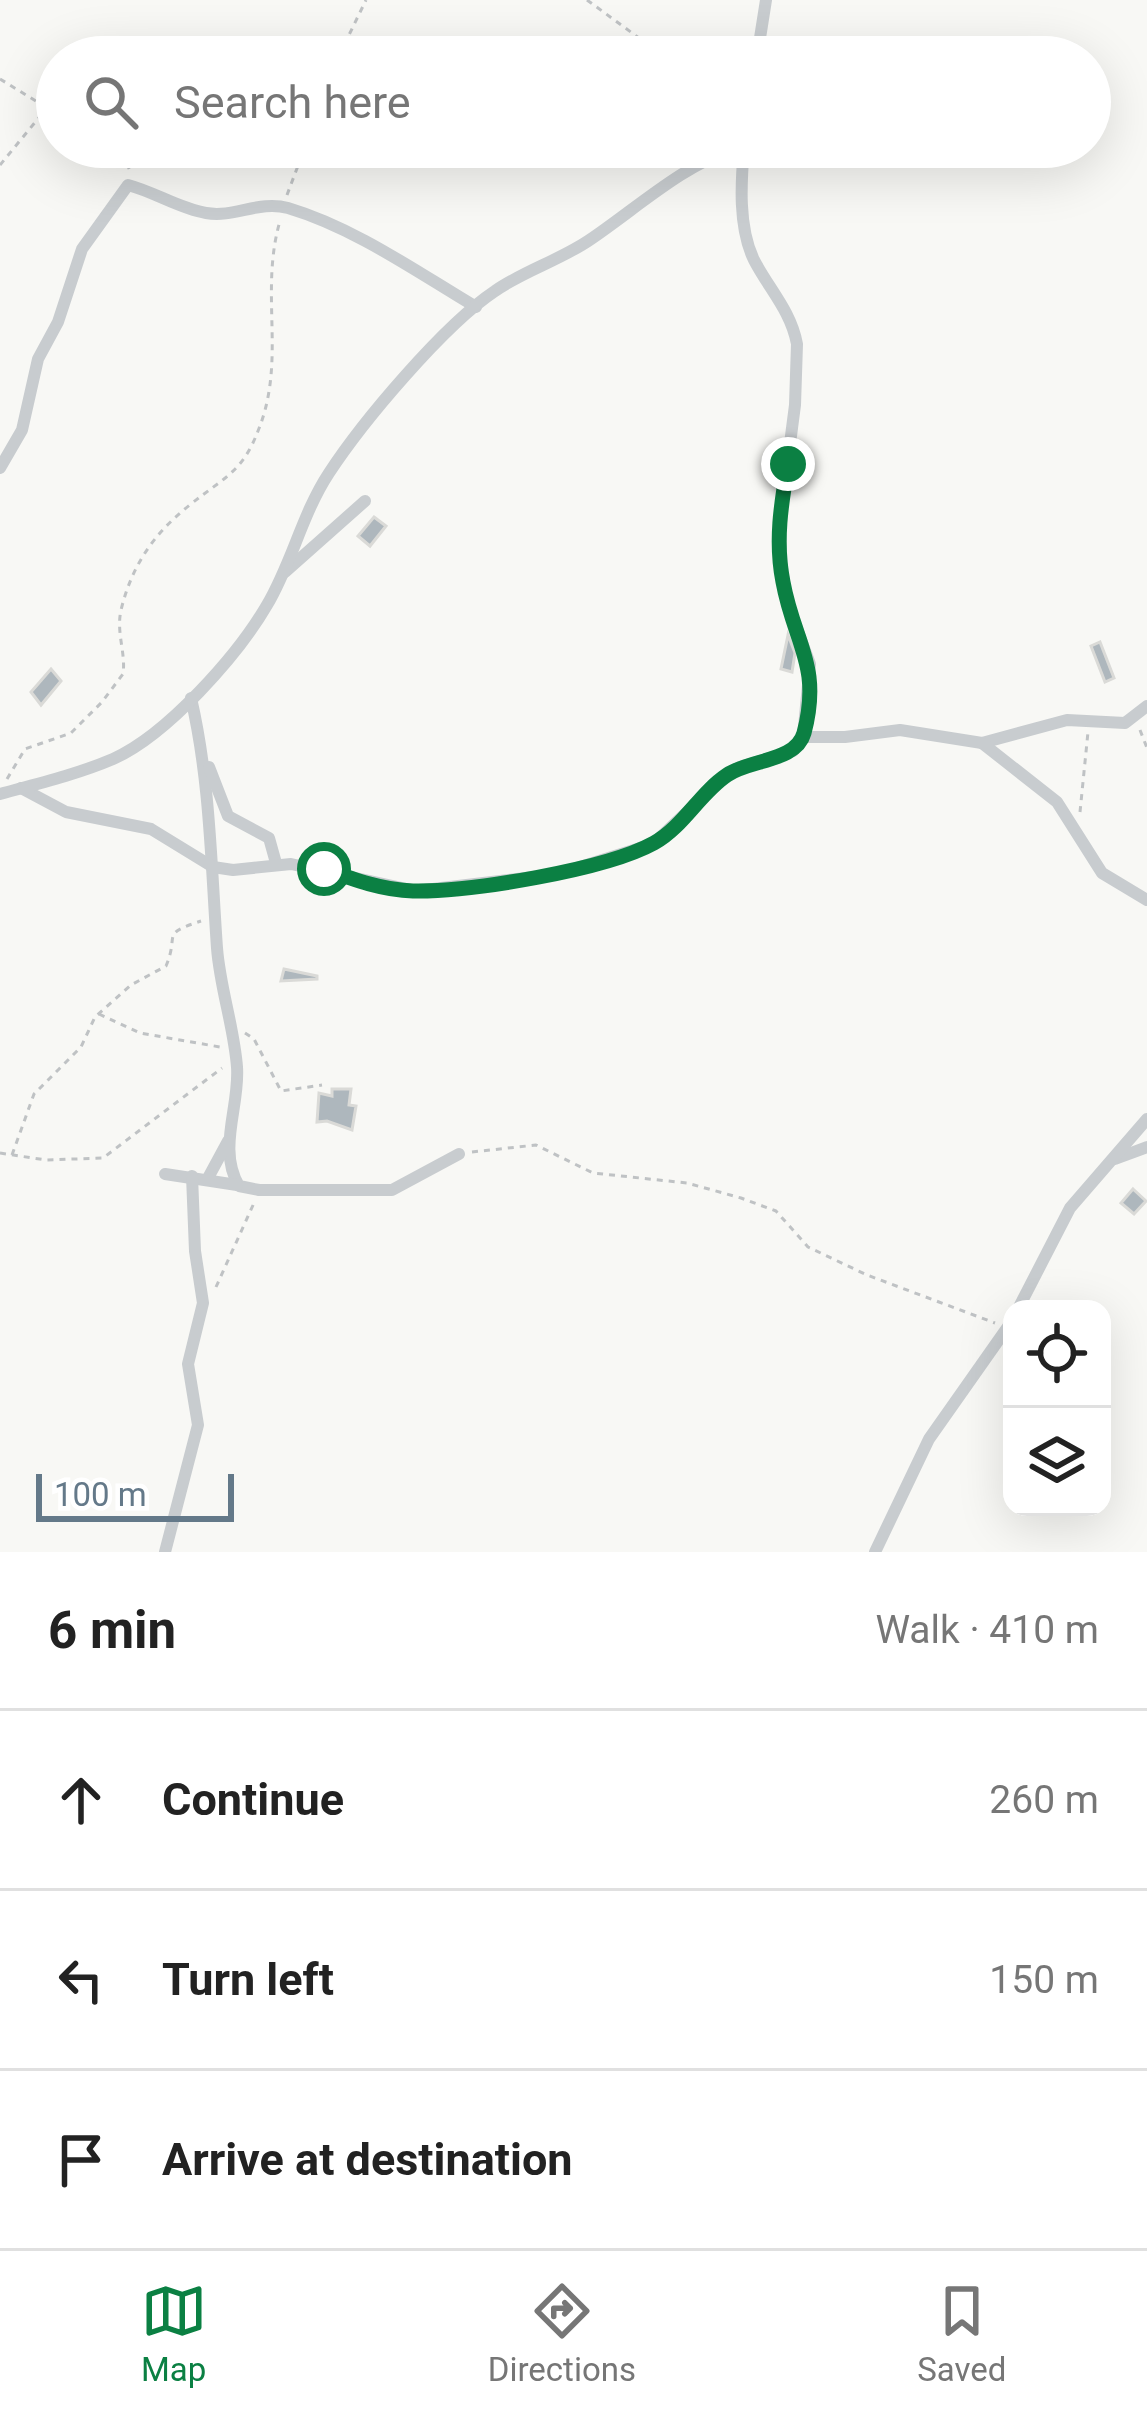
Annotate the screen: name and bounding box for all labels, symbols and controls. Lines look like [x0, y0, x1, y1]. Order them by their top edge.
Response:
search box [36, 36, 1111, 168]
icon: search [78, 69, 144, 135]
text: Search here [174, 76, 411, 129]
route end [761, 437, 815, 491]
route start [297, 842, 351, 896]
map controls [1003, 1300, 1111, 1516]
button: locate [1003, 1300, 1111, 1408]
button: layers [1003, 1408, 1111, 1516]
scale bar [36, 1468, 234, 1521]
text: 100 m [54, 1475, 147, 1514]
text: 6 min [48, 1601, 176, 1660]
text: Walk · 410 m [875, 1607, 1099, 1653]
icon: ahead [48, 1767, 114, 1833]
text: Continue [162, 1773, 344, 1826]
text: 260 m [989, 1777, 1099, 1823]
icon: left [48, 1947, 114, 2013]
text: Turn left [162, 1953, 334, 2006]
text: 150 m [989, 1957, 1099, 2003]
icon: arrive [48, 2127, 114, 2193]
text: Arrive at destination [162, 2133, 573, 2186]
tab: Map [141, 2278, 207, 2389]
tab: Directions [488, 2278, 636, 2389]
tab: Saved [917, 2278, 1006, 2389]

